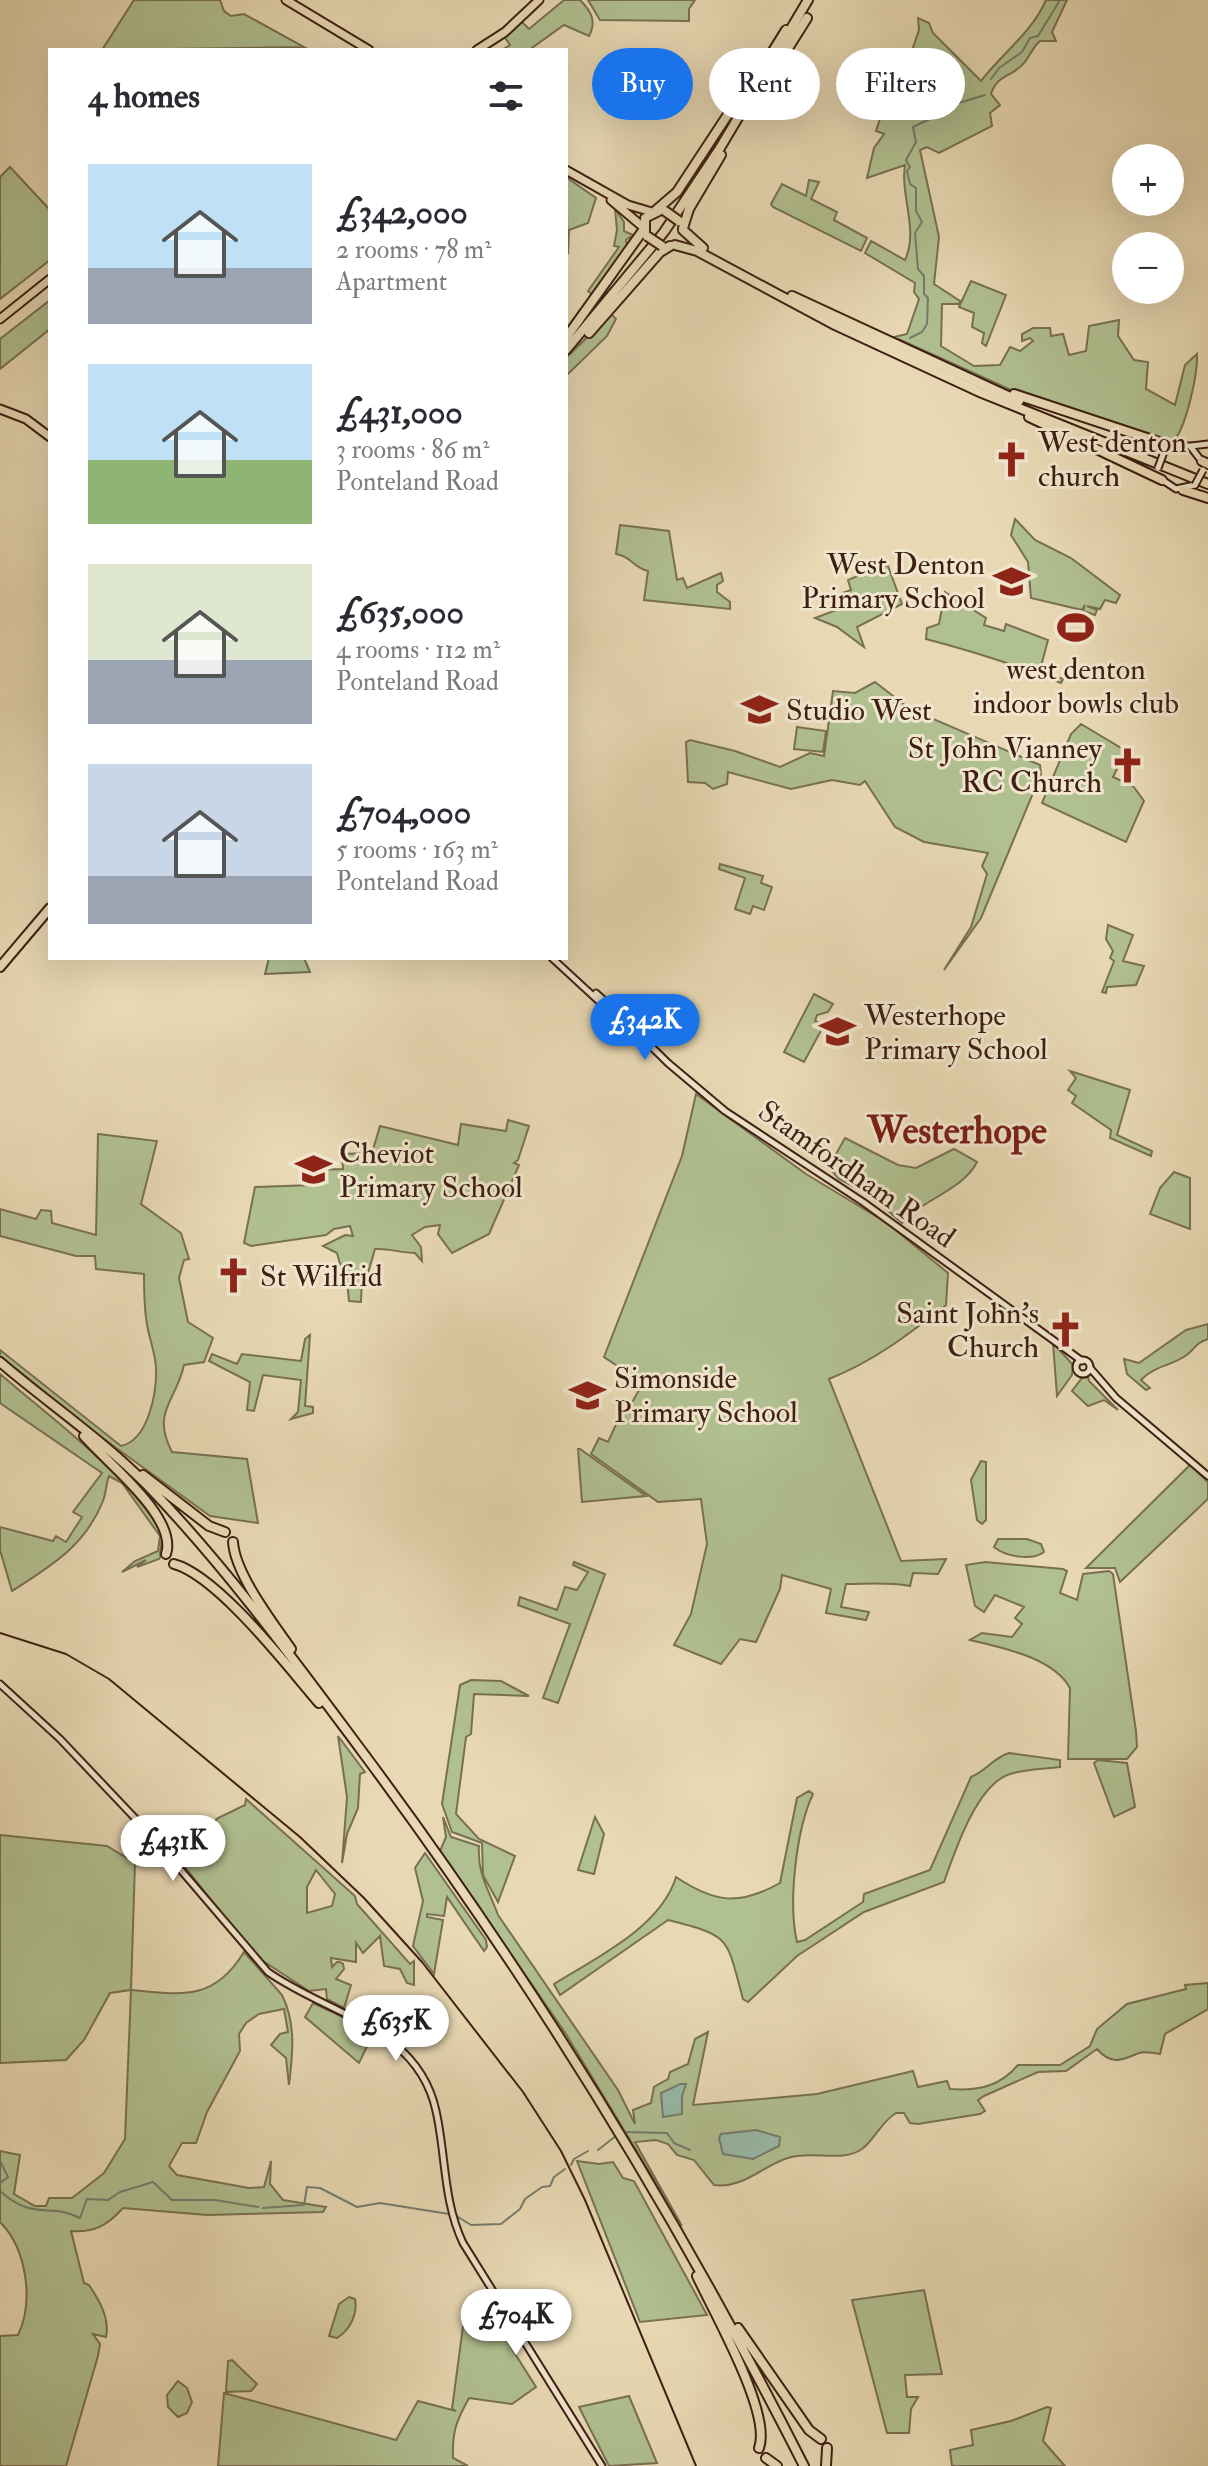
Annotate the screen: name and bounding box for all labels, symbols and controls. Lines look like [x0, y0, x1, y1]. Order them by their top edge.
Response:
chip: Buy [592, 48, 693, 120]
chip: Rent [709, 48, 820, 120]
chip: Filters [836, 48, 965, 120]
icon: filters [484, 74, 528, 118]
text: 4 homes [88, 75, 200, 118]
map controls [1112, 144, 1184, 304]
button: + [1112, 144, 1184, 216]
text: £342,000 [336, 191, 468, 234]
icon: home [152, 196, 248, 292]
button: − [1112, 232, 1184, 304]
text: 2 rooms · 78 m² [336, 234, 492, 266]
text: Apartment [336, 266, 447, 298]
text: £431,000 [336, 391, 463, 434]
icon: home [152, 396, 248, 492]
place label: West denton church [1037, 424, 1187, 495]
text: 3 rooms · 86 m² [336, 434, 490, 466]
church icon: West denton church [993, 440, 1031, 478]
text: Ponteland Road [336, 466, 499, 498]
place label: West Denton Primary School [801, 546, 985, 617]
school or university icon: West Denton Primary School [992, 562, 1030, 600]
text: £635,000 [336, 591, 464, 634]
icon: home [152, 596, 248, 692]
sports icon: west denton indoor bowls club [1057, 609, 1095, 647]
text: 4 rooms · 112 m² [336, 634, 500, 666]
place label: west denton indoor bowls club [973, 651, 1179, 722]
text: Ponteland Road [336, 666, 499, 698]
school or university icon: Studio West [741, 691, 779, 729]
place label: Studio West [786, 692, 932, 729]
place label: St John Vianney RC Church [908, 730, 1103, 801]
church icon: St John Vianney RC Church [1109, 746, 1147, 784]
text: £704,000 [336, 791, 471, 834]
icon: home [152, 796, 248, 892]
text: 5 rooms · 163 m² [336, 834, 498, 866]
text: Ponteland Road [336, 866, 499, 898]
pin: £342K [589, 994, 701, 1062]
place label: Westerhope Primary School [863, 997, 1048, 1068]
text: £342K [609, 1004, 681, 1036]
school or university icon: Westerhope Primary School [819, 1013, 857, 1051]
street label: Stamfordham Road [751, 1093, 963, 1256]
district label: Westerhope [866, 1107, 1047, 1155]
place label: Cheviot Primary School [339, 1135, 523, 1206]
school or university icon: Cheviot Primary School [294, 1151, 332, 1189]
church icon: St Wilfrid [215, 1257, 253, 1295]
place label: St Wilfrid [260, 1258, 383, 1295]
place label: Saint John's Church [896, 1295, 1039, 1366]
church icon: Saint John's Church [1046, 1311, 1084, 1349]
place label: Simonside Primary School [614, 1360, 798, 1431]
school or university icon: Simonside Primary School [569, 1376, 607, 1414]
pin: £431K [117, 1815, 229, 1883]
text: £431K [139, 1825, 207, 1857]
pin: £635K [340, 1995, 452, 2063]
text: £635K [361, 2005, 431, 2037]
pin: £704K [460, 2289, 572, 2357]
text: £704K [479, 2299, 553, 2331]

